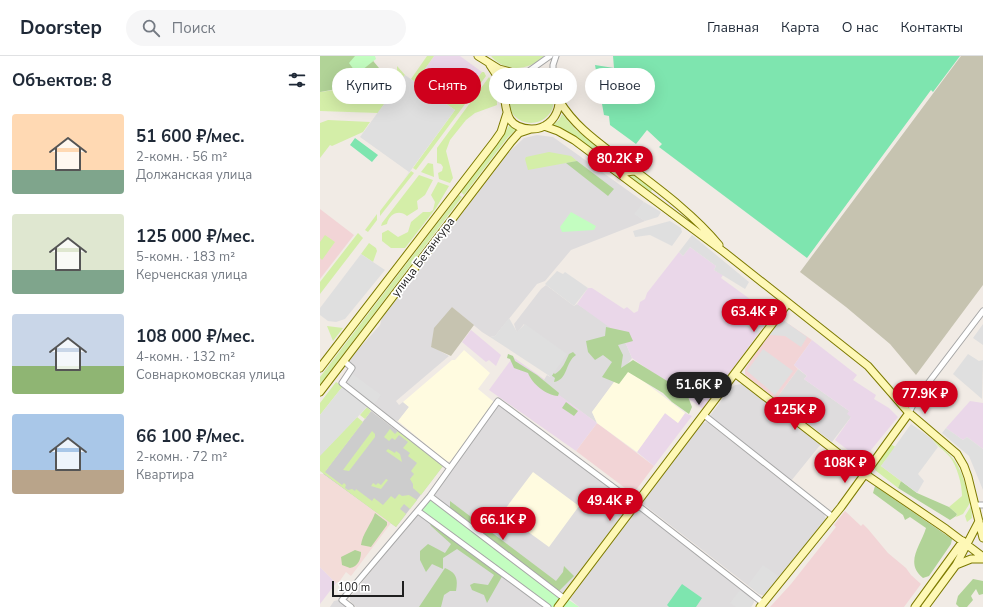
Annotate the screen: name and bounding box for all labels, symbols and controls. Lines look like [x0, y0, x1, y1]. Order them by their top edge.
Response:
search box [126, 10, 406, 46]
text: Doorstep [20, 15, 102, 41]
icon: search [140, 17, 162, 39]
text: Поиск [172, 18, 215, 38]
text: Главная [707, 18, 759, 37]
text: Карта [781, 18, 820, 37]
text: О нас [842, 18, 878, 37]
text: Контакты [900, 18, 963, 37]
chip: Купить [332, 68, 406, 104]
chip: Снять [414, 68, 481, 104]
chip: Фильтры [489, 68, 577, 104]
chip: Новое [585, 68, 655, 104]
text: Объектов: 8 [12, 69, 112, 92]
icon: filters [286, 69, 308, 91]
text: 51 600 ₽/мес. [136, 125, 244, 148]
icon: home [44, 130, 92, 178]
pin: 80.2K ₽ [583, 146, 657, 180]
text: 2-комн. · 56 m² [136, 148, 227, 166]
text: 80.2K ₽ [597, 150, 643, 168]
text: Должанская улица [136, 166, 252, 184]
street label: улица Бетанкура [388, 214, 458, 300]
text: 125 000 ₽/мес. [136, 225, 255, 248]
icon: home [44, 230, 92, 278]
text: 5-комн. · 183 m² [136, 248, 235, 266]
text: Керченская улица [136, 266, 247, 284]
pin: 63.4K ₽ [717, 299, 791, 333]
text: 63.4K ₽ [731, 303, 777, 321]
text: 108 000 ₽/мес. [136, 325, 255, 348]
icon: home [44, 330, 92, 378]
text: 4-комн. · 132 m² [136, 348, 235, 366]
text: Совнаркомовская улица [136, 366, 285, 384]
pin: 51.6K ₽ [662, 372, 736, 406]
text: 51.6K ₽ [676, 376, 722, 394]
pin: 77.9K ₽ [888, 381, 962, 415]
text: 77.9K ₽ [902, 385, 948, 403]
pin: 125K ₽ [762, 397, 828, 431]
text: 125K ₽ [773, 401, 817, 419]
text: 66 100 ₽/мес. [136, 425, 244, 448]
icon: home [44, 430, 92, 478]
text: 2-комн. · 72 m² [136, 448, 227, 466]
pin: 108K ₽ [812, 450, 878, 484]
text: 108K ₽ [823, 454, 867, 472]
text: Квартира [136, 466, 194, 484]
pin: 49.4K ₽ [573, 488, 647, 522]
text: 49.4K ₽ [587, 492, 633, 510]
pin: 66.1K ₽ [466, 507, 540, 541]
text: 66.1K ₽ [480, 511, 526, 529]
scale bar [332, 579, 404, 598]
text: 100 m [338, 580, 370, 595]

